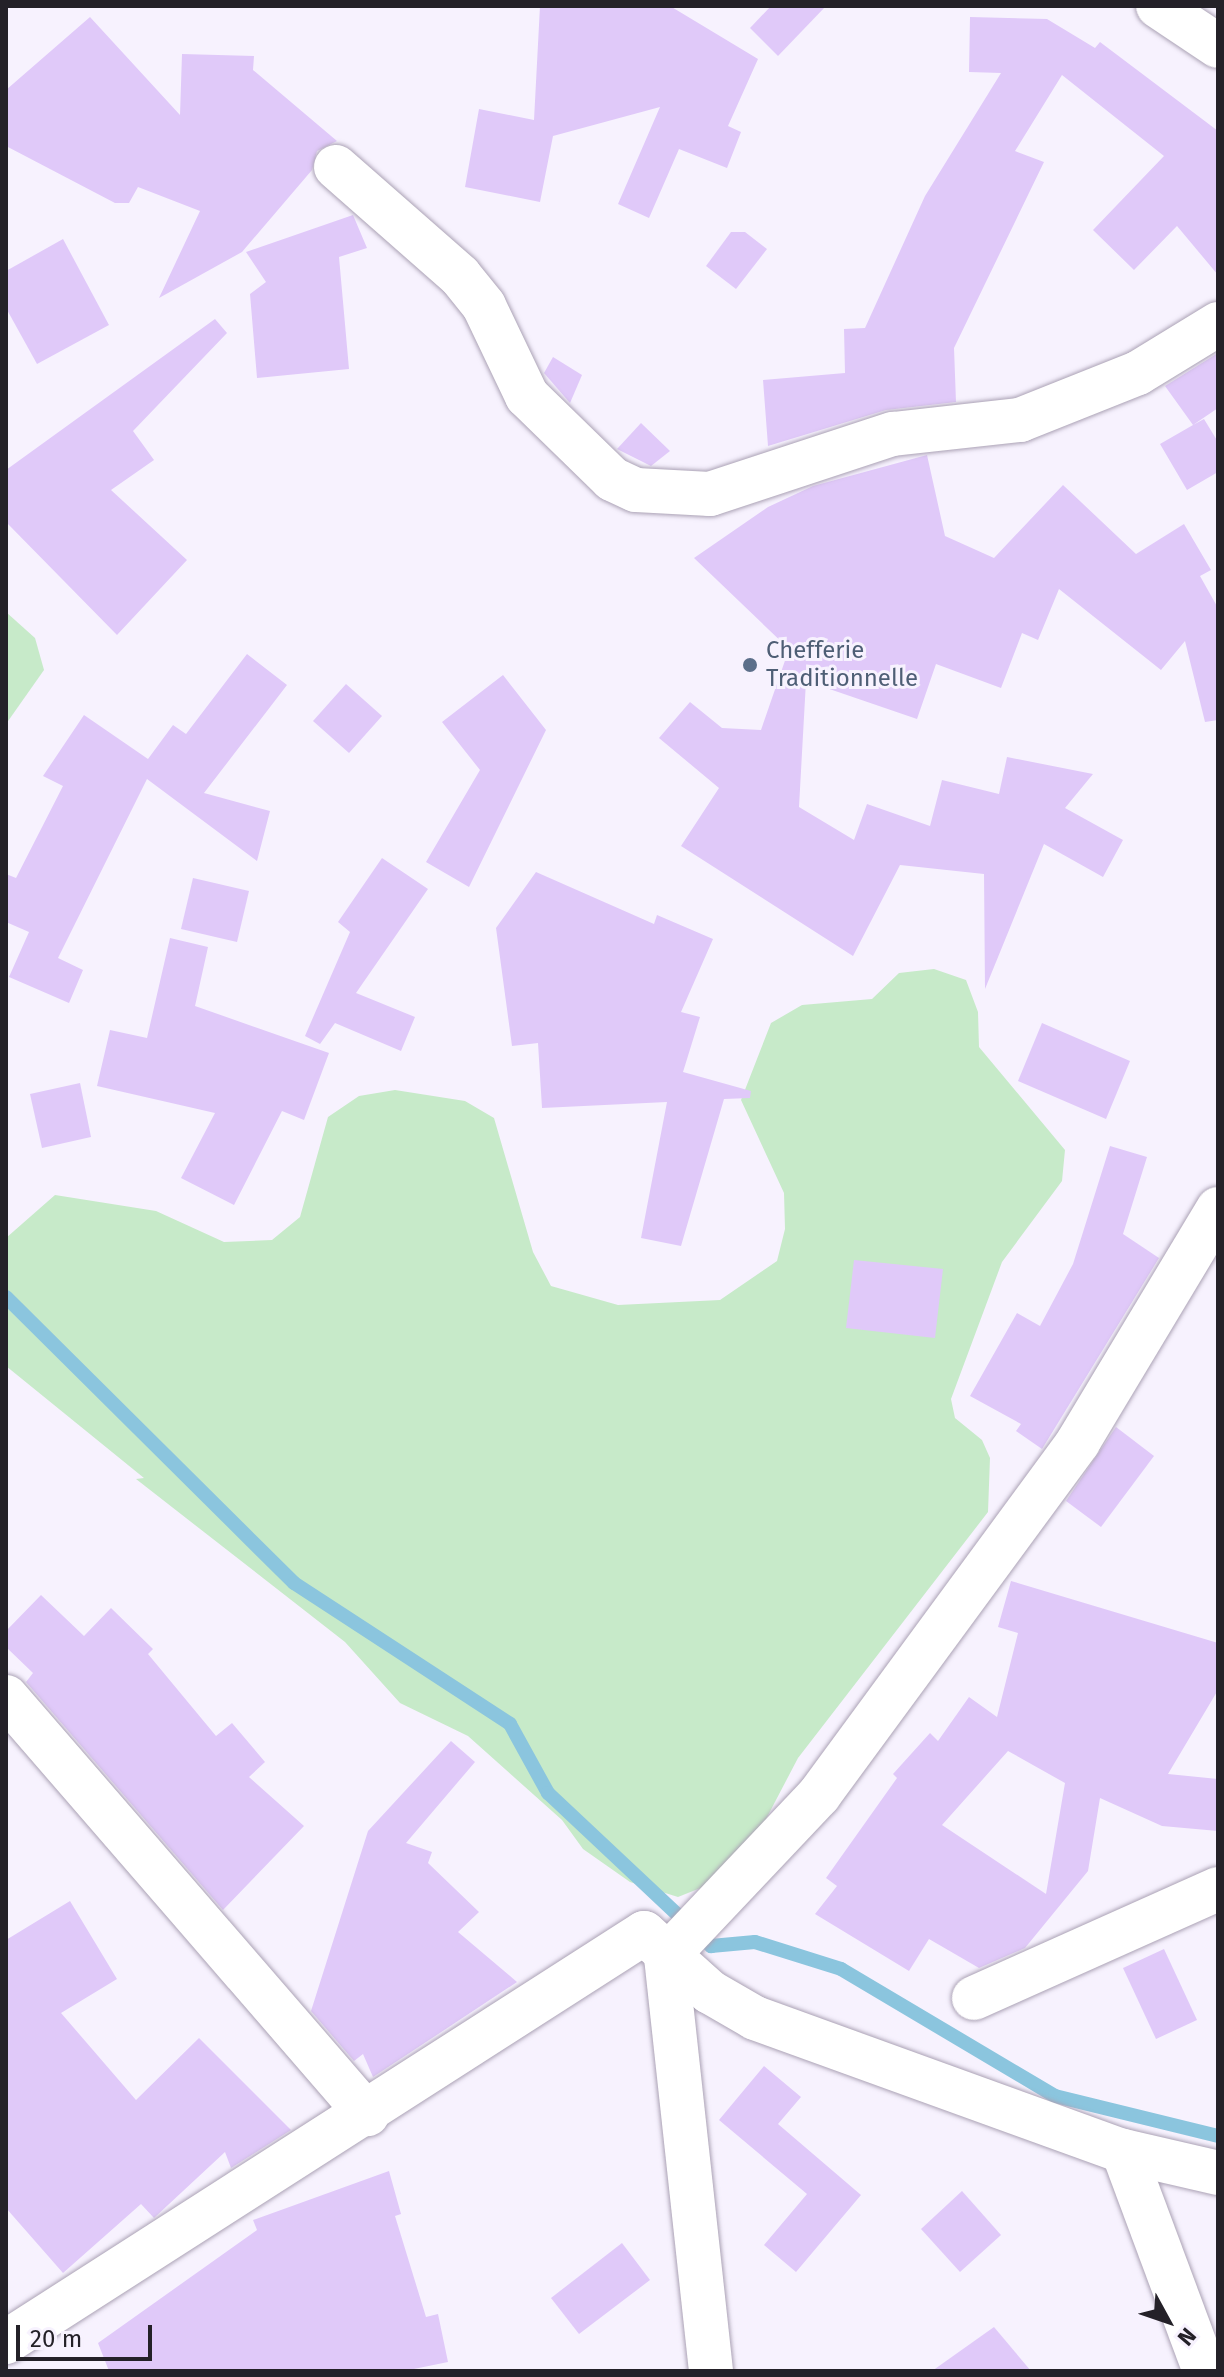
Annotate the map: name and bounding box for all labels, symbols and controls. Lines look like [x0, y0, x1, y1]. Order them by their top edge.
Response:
place label: Chefferie Traditionnelle [766, 637, 918, 693]
marker: Chefferie Traditionnelle [741, 656, 759, 674]
north arrow [1128, 2281, 1208, 2361]
scale bar [20, 2309, 156, 2359]
text: N [1172, 2322, 1202, 2351]
text: 20 m [30, 2325, 82, 2353]

